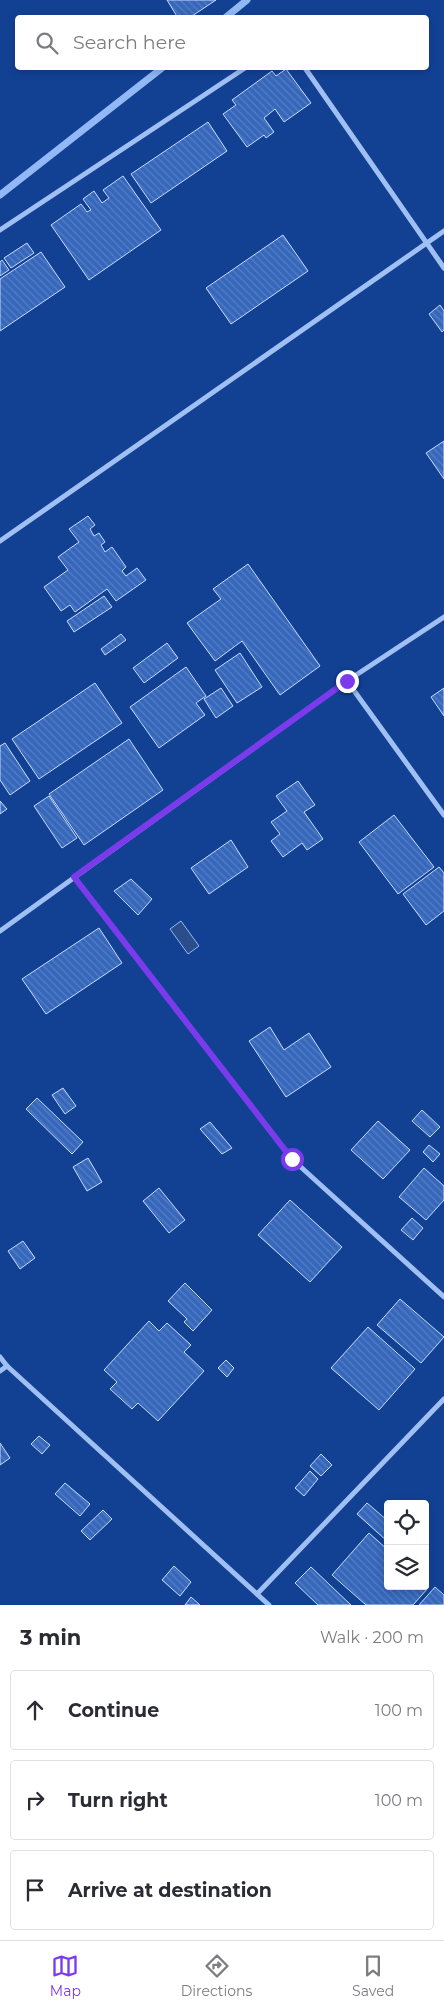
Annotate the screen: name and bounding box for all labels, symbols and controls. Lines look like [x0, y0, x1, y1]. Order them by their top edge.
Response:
search box [15, 15, 429, 70]
icon: search [33, 29, 61, 57]
text: Search here [73, 31, 186, 54]
route end [336, 670, 359, 693]
route start [281, 1148, 304, 1171]
map controls [384, 1500, 429, 1590]
button: locate [384, 1500, 429, 1545]
button: layers [384, 1545, 429, 1590]
text: 3 min [20, 1625, 81, 1650]
text: Walk · 200 m [320, 1628, 424, 1647]
icon: ahead [21, 1696, 49, 1724]
text: Continue [68, 1699, 159, 1722]
text: 100 m [375, 1701, 423, 1720]
icon: right [21, 1786, 49, 1814]
text: Turn right [68, 1789, 168, 1812]
text: 100 m [375, 1791, 423, 1810]
icon: arrive [21, 1876, 49, 1904]
text: Arrive at destination [68, 1879, 272, 1902]
tab: Map [50, 1952, 81, 2000]
tab: Directions [181, 1952, 252, 2000]
tab: Saved [352, 1952, 394, 2000]

